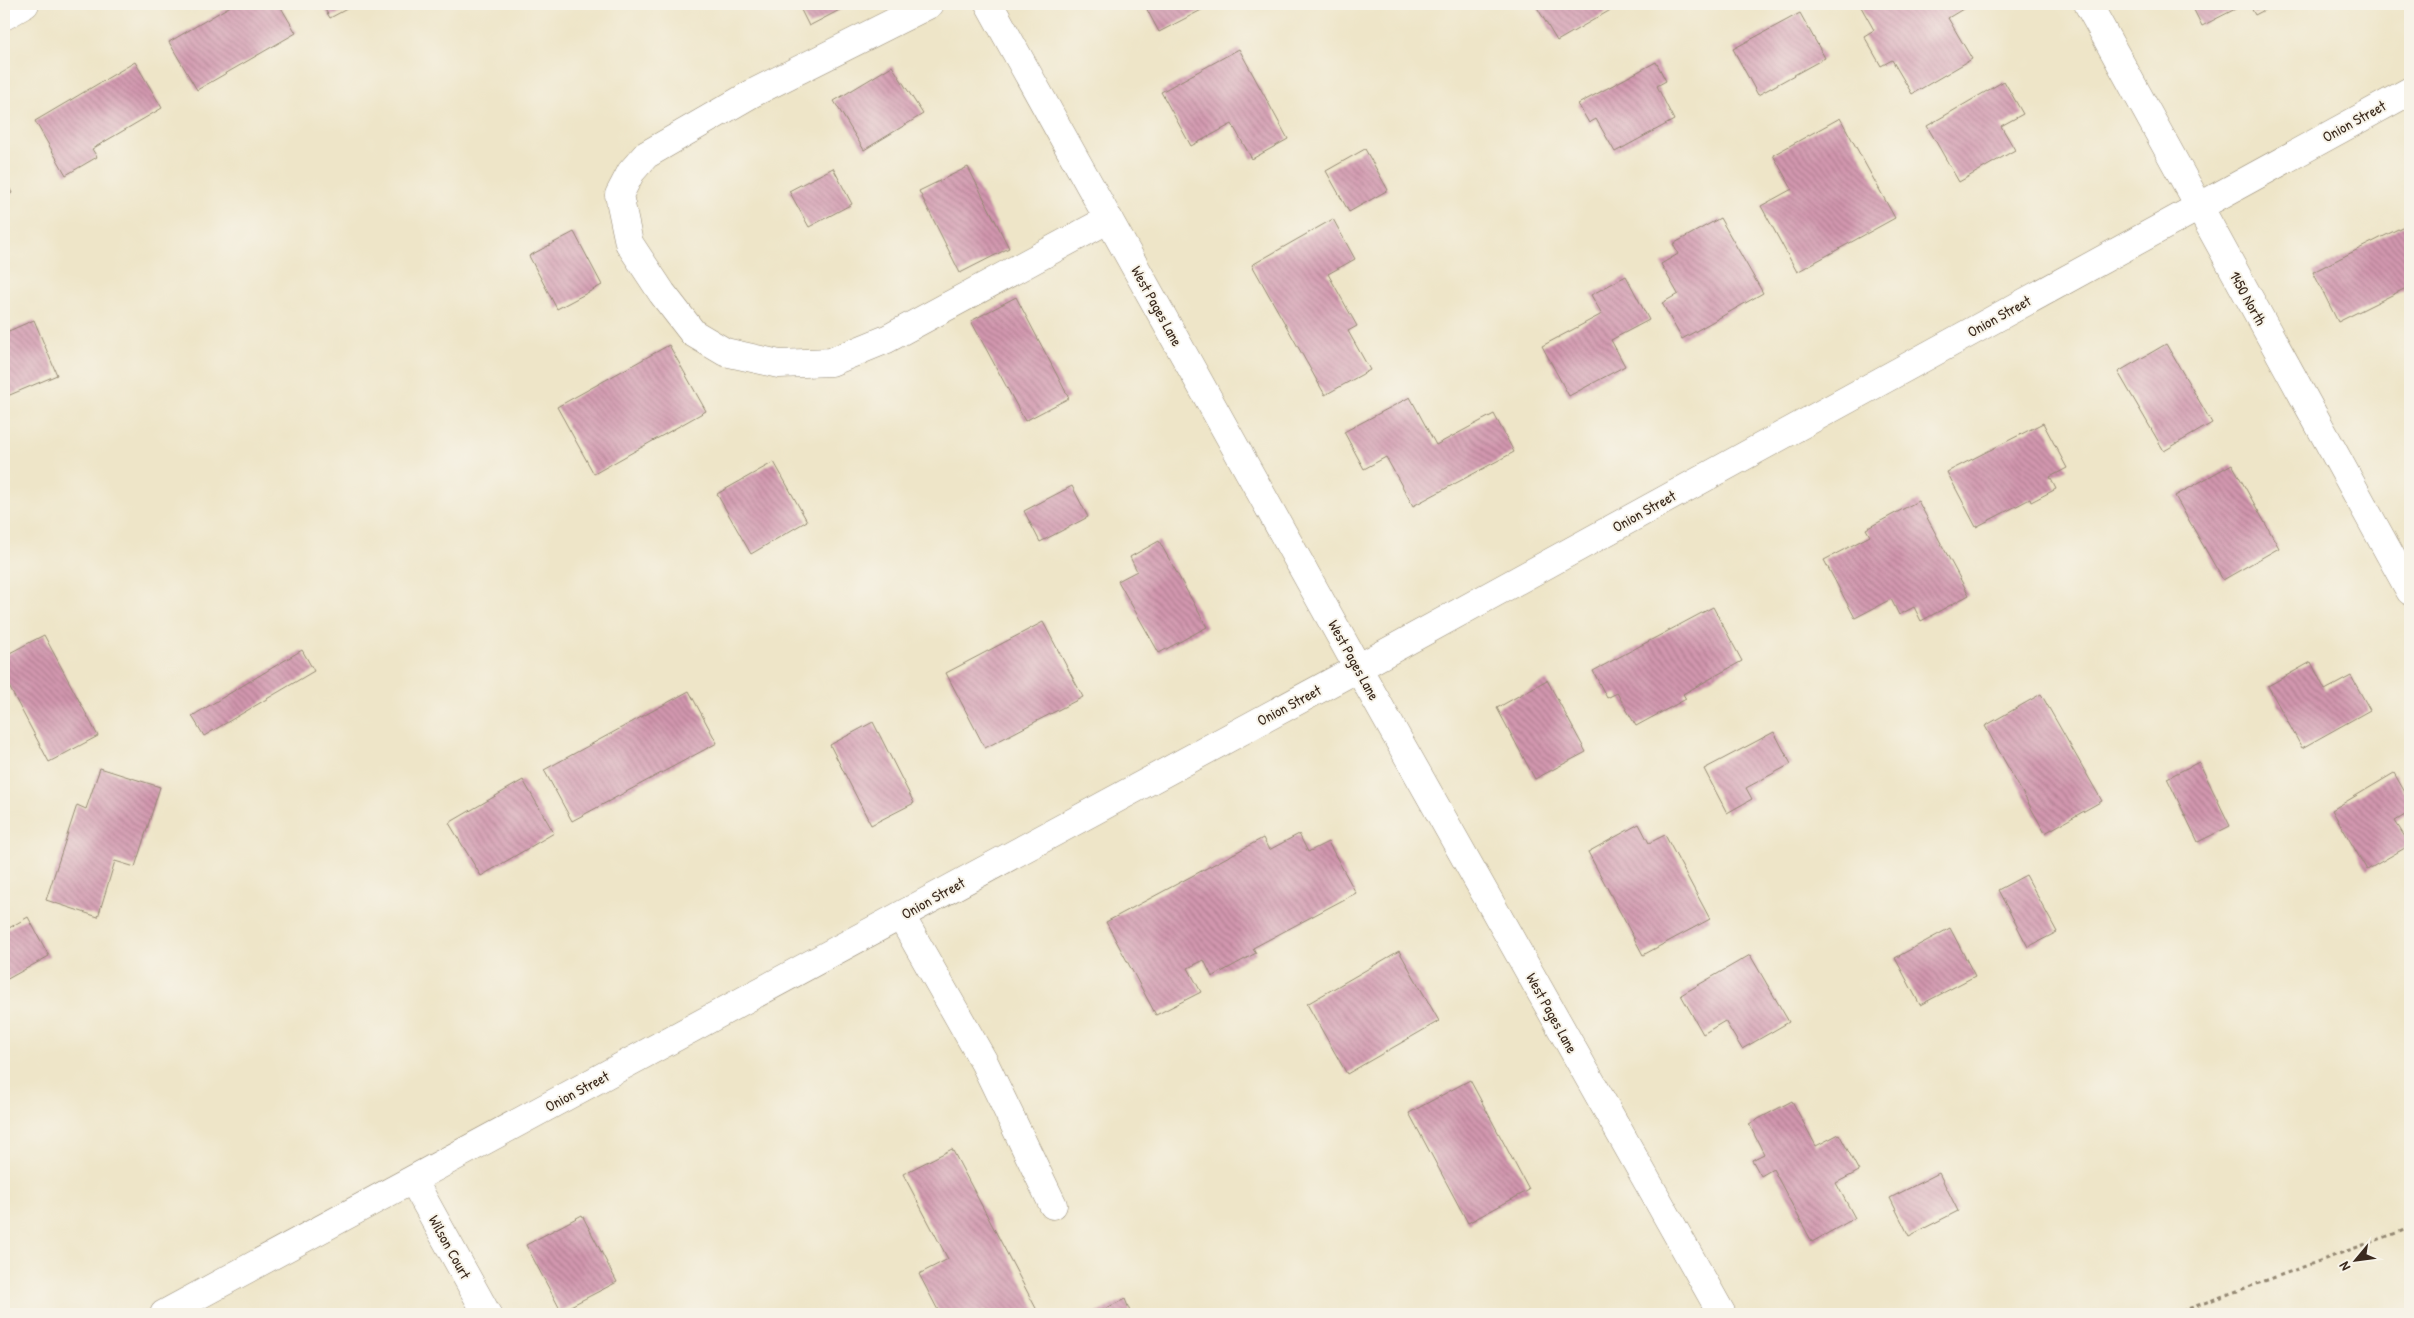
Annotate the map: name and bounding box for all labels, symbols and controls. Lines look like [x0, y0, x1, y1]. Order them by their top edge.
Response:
street label: Onion Street [2318, 95, 2390, 147]
street label: West Pages Lane [1126, 262, 1188, 350]
street label: 1450 North [2225, 267, 2271, 329]
street label: Onion Street [1963, 290, 2035, 342]
street label: Onion Street [1608, 485, 1680, 537]
street label: West Pages Lane [1323, 616, 1385, 704]
street label: Onion Street [1253, 679, 1325, 731]
street label: Onion Street [897, 872, 969, 924]
street label: West Pages Lane [1521, 969, 1583, 1057]
street label: Onion Street [541, 1065, 613, 1117]
street label: Wilson Court [424, 1211, 477, 1283]
north arrow [2332, 1236, 2382, 1286]
text: N [2334, 1258, 2354, 1274]

